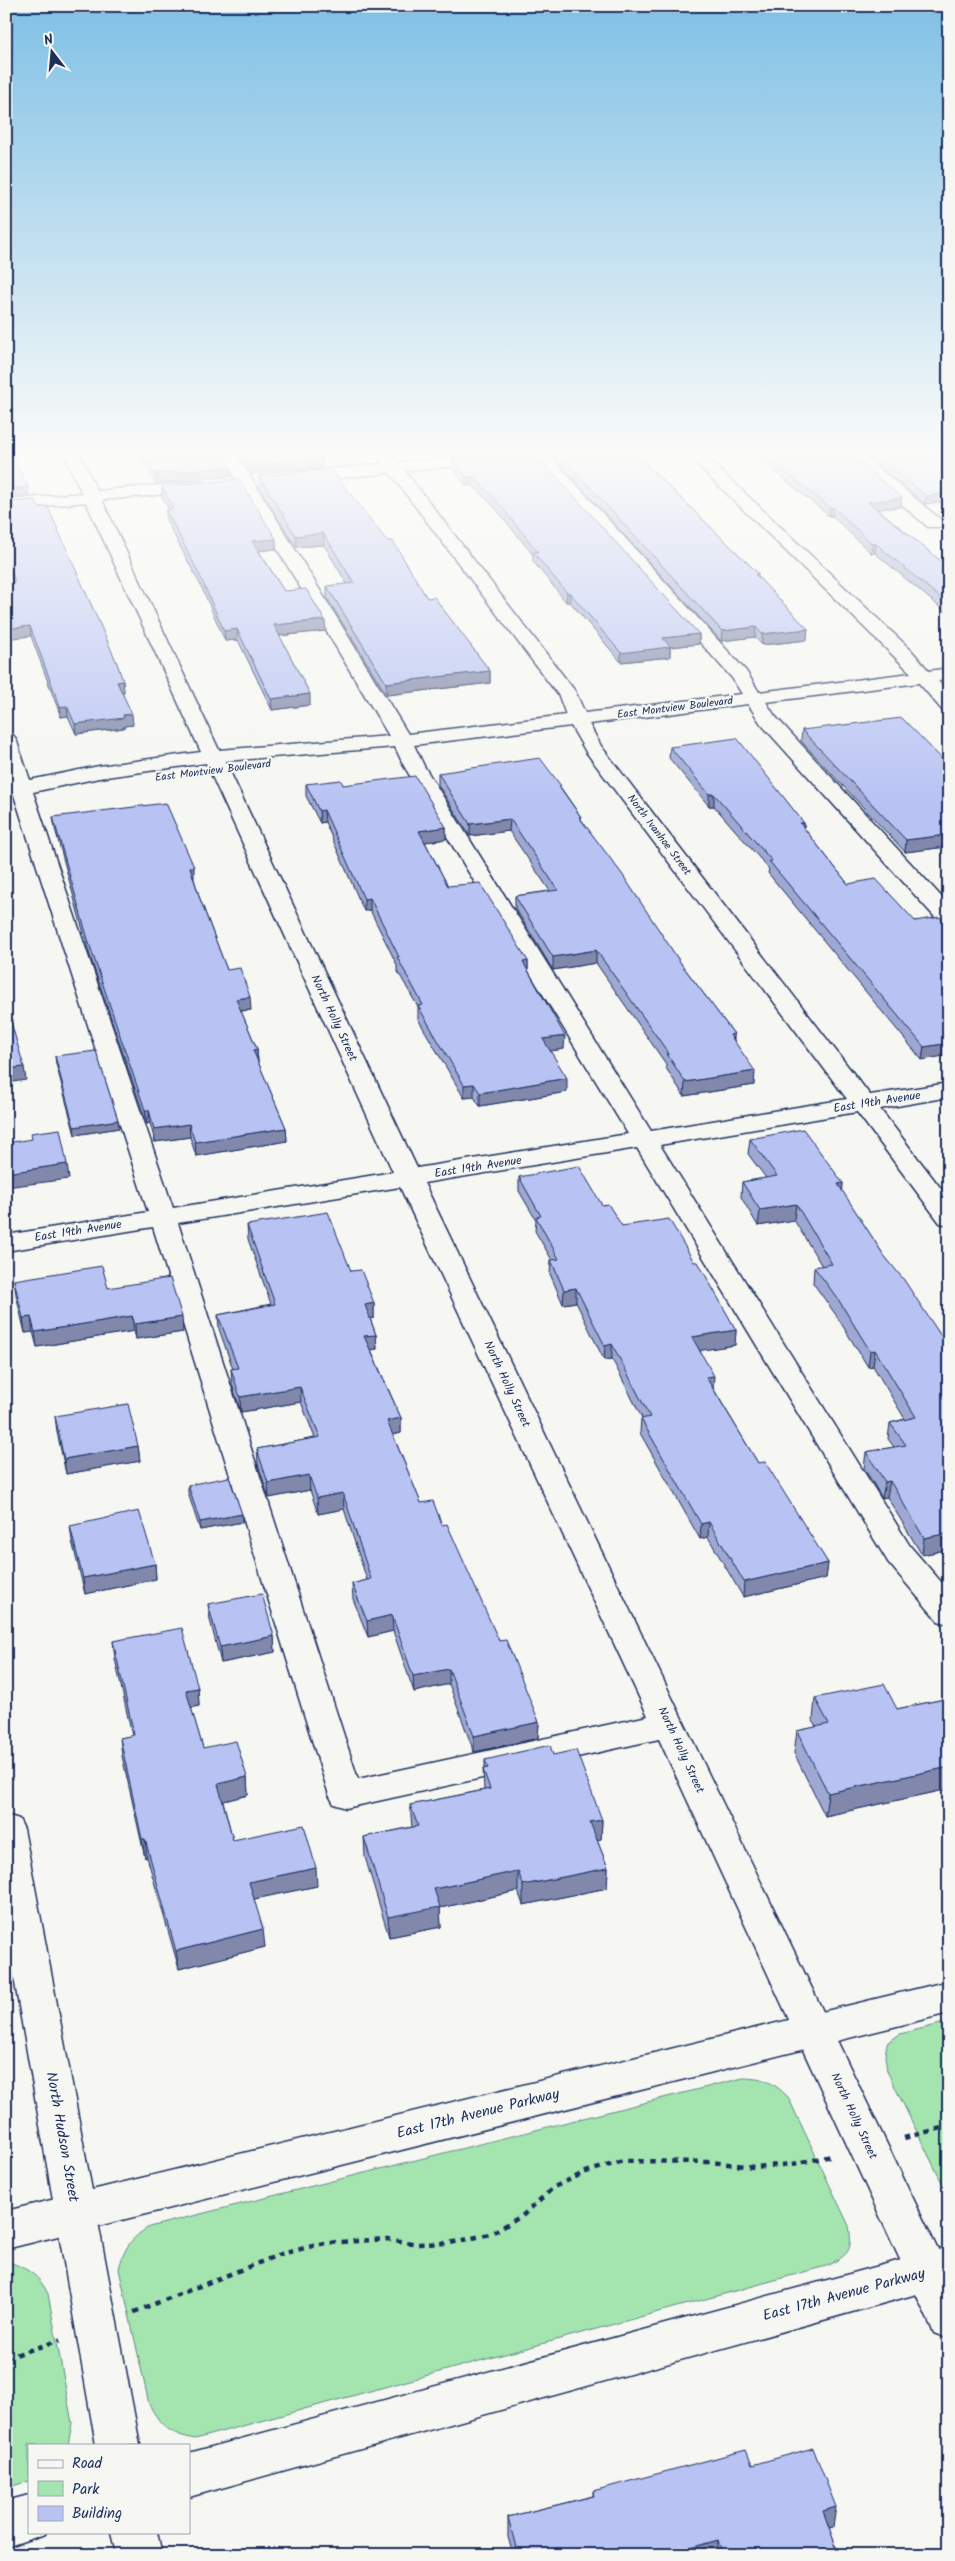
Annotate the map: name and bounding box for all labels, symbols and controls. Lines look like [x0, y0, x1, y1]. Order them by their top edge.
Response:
north arrow [28, 28, 78, 78]
text: N [41, 29, 56, 52]
street label: East Montview Boulevard [616, 692, 734, 724]
street label: East Montview Boulevard [154, 755, 272, 787]
street label: North Ivanhoe Street [622, 791, 696, 880]
street label: North Holly Street [306, 972, 363, 1065]
street label: East 19th Avenue [832, 1086, 923, 1118]
street label: East 19th Avenue [433, 1151, 524, 1183]
street label: East 19th Avenue [33, 1215, 124, 1247]
street label: North Holly Street [479, 1338, 536, 1431]
street label: North Holly Street [653, 1704, 710, 1797]
street label: North Hudson Street [39, 2070, 85, 2204]
street label: North Holly Street [826, 2070, 883, 2163]
street label: East 17th Avenue Parkway [394, 2082, 563, 2146]
street label: East 17th Avenue Parkway [760, 2262, 929, 2328]
legend [28, 2444, 190, 2534]
text: Road [72, 2452, 103, 2476]
text: Park [72, 2478, 100, 2502]
text: Building [72, 2502, 122, 2526]

